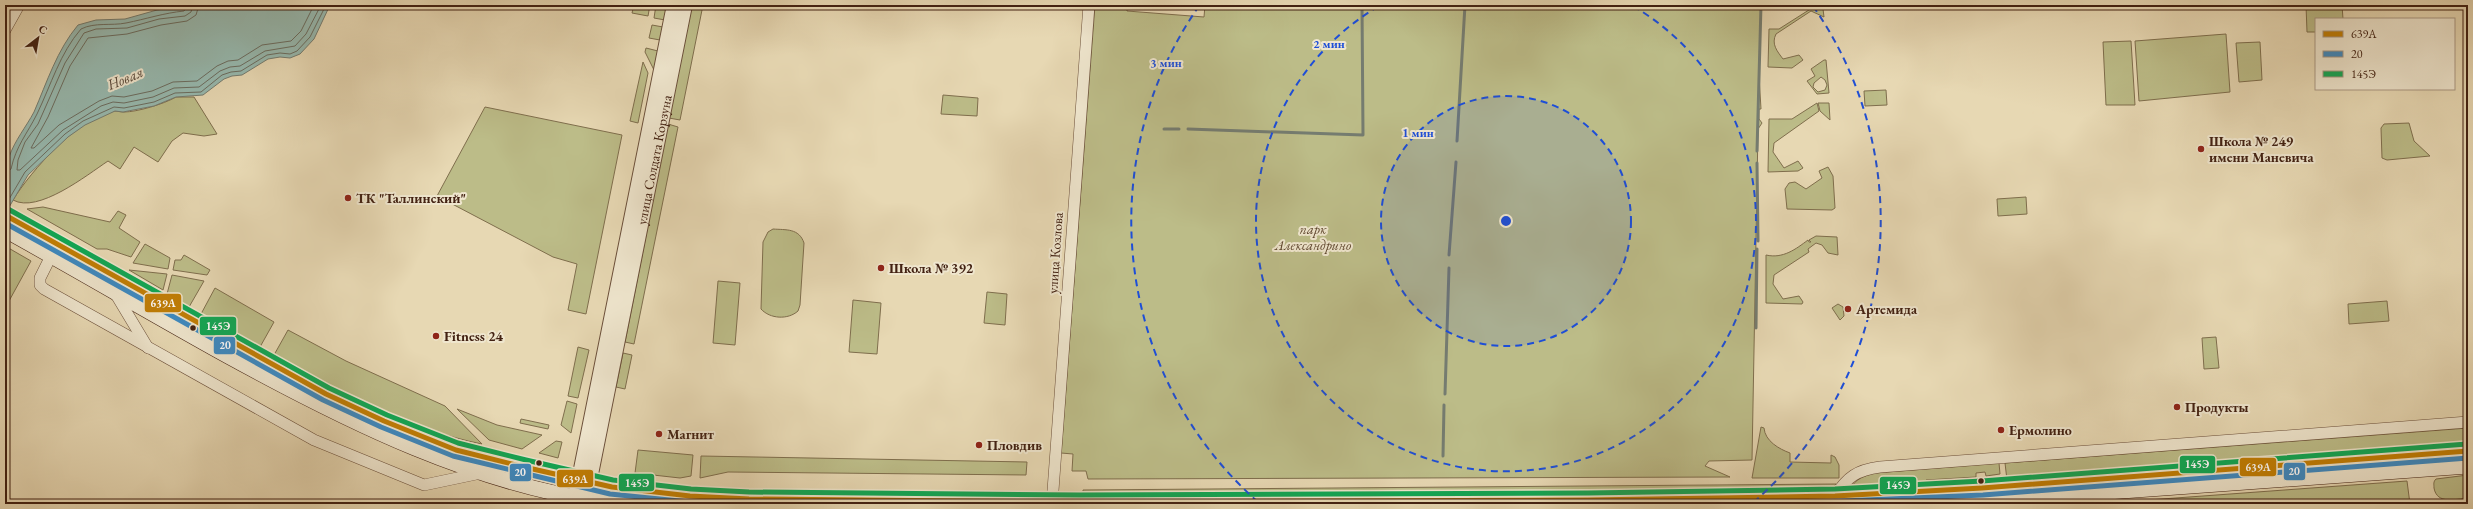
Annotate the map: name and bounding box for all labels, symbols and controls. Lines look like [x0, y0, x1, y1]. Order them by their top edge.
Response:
north arrow [18, 18, 58, 58]
legend [2315, 18, 2455, 90]
text: С [36, 21, 50, 38]
text: 639А [2351, 26, 2377, 42]
text: 2 мин [1313, 36, 1345, 52]
text: 20 [2351, 46, 2363, 62]
text: 3 мин [1150, 55, 1182, 71]
water label: Новая [103, 62, 146, 94]
text: 145Э [2351, 66, 2376, 82]
street label: улица Солдата Корзуна [632, 93, 676, 226]
text: 1 мин [1402, 125, 1434, 141]
place label: Школа № 249 имени Маневича [2209, 132, 2314, 166]
marker: Школа № 249 имени Маневича [2196, 144, 2206, 154]
place label: ТК "Таллинский" [356, 189, 466, 207]
marker: ТК "Таллинский" [343, 193, 353, 203]
street label: улица Козлова [1043, 211, 1067, 294]
centre of rings [1499, 214, 1513, 228]
park label: парк Александрино [1274, 220, 1352, 254]
place label: Школа № 392 [889, 259, 974, 277]
marker: Школа № 392 [876, 263, 886, 273]
line badge: 639А [144, 293, 182, 313]
text: 639А [150, 296, 176, 310]
place label: Артемида [1855, 300, 1918, 318]
marker: Артемида [1843, 304, 1853, 314]
line badge: 145Э [199, 316, 237, 336]
text: 145Э [206, 319, 230, 333]
unlabelled marker [188, 323, 198, 333]
place label: Fitness 24 [444, 327, 504, 345]
marker: Fitness 24 [431, 331, 441, 341]
line badge: 20 [213, 336, 236, 355]
text: 20 [219, 338, 231, 352]
place label: Продукты [2185, 398, 2249, 416]
marker: Продукты [2172, 402, 2182, 412]
place label: Ермолино [2009, 421, 2072, 439]
place label: Магнит [667, 425, 715, 443]
marker: Ермолино [1996, 425, 2006, 435]
marker: Магнит [654, 429, 664, 439]
place label: Пловдив [987, 436, 1042, 454]
marker: Пловдив [974, 440, 984, 450]
line badge: 145Э [2179, 455, 2216, 474]
text: 145Э [2185, 457, 2209, 471]
line badge: 639А [2239, 457, 2277, 477]
unlabelled marker [534, 458, 544, 468]
text: 639А [2245, 460, 2271, 474]
line badge: 20 [2283, 462, 2306, 481]
line badge: 20 [509, 463, 532, 482]
text: 20 [2288, 464, 2300, 478]
text: 20 [514, 465, 526, 479]
line badge: 639А [556, 469, 594, 488]
text: 639А [562, 472, 588, 486]
line badge: 145Э [618, 473, 655, 492]
text: 145Э [625, 476, 649, 490]
line badge: 145Э [1879, 476, 1917, 495]
unlabelled marker [1976, 476, 1986, 486]
text: 145Э [1886, 478, 1910, 492]

